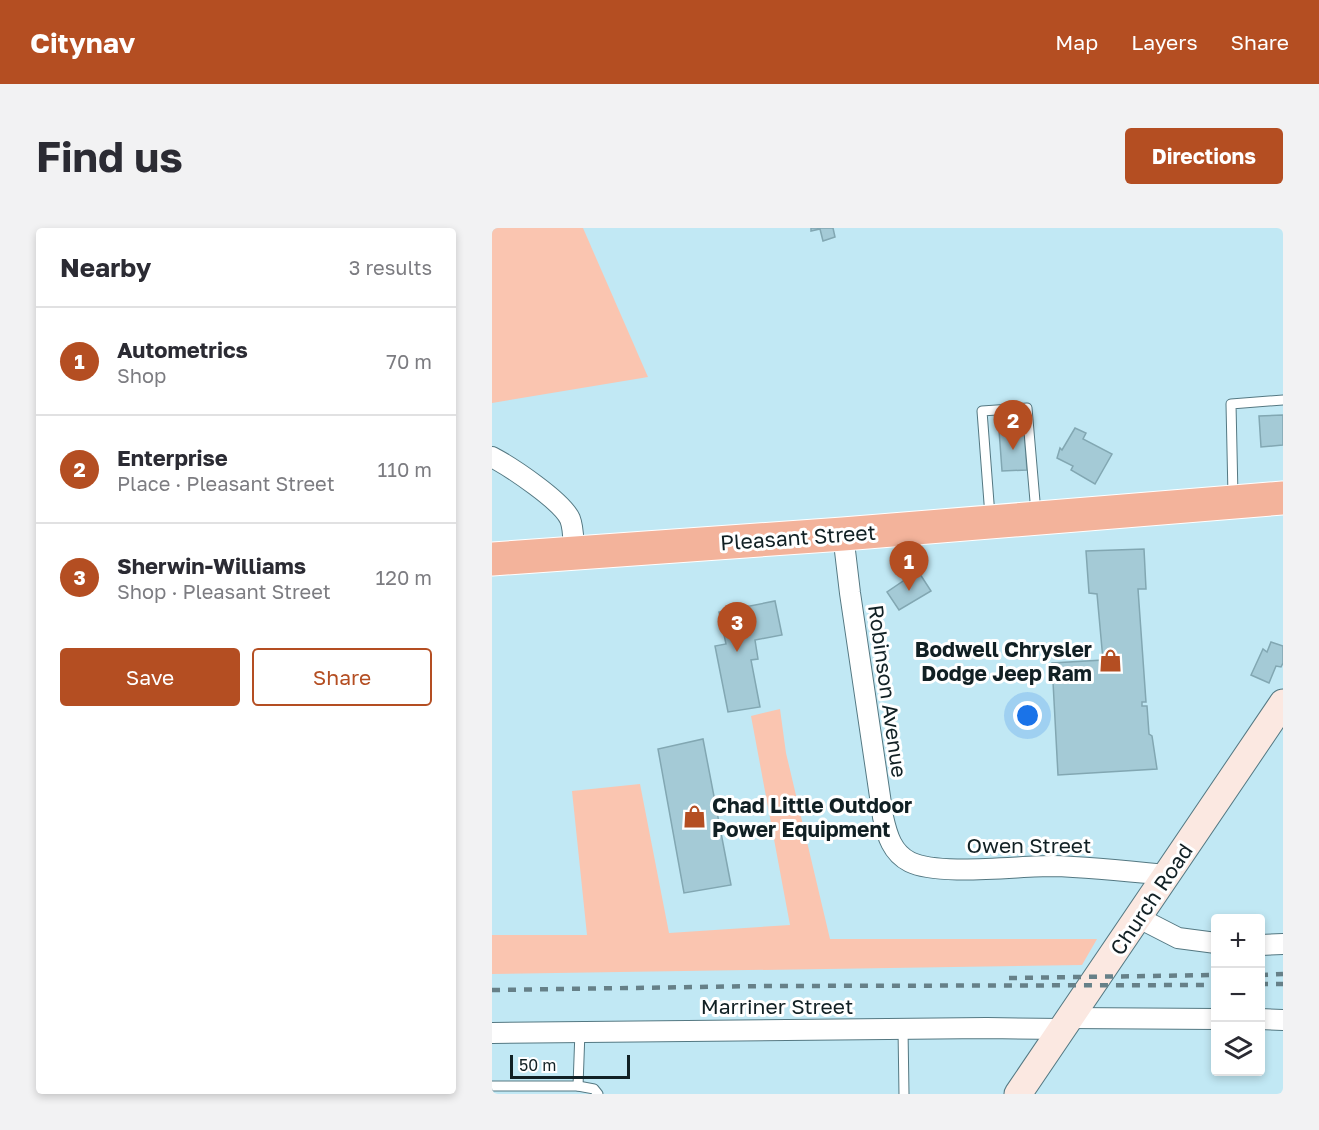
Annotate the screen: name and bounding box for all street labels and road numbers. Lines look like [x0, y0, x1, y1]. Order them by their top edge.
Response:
street label: Pleasant Street [719, 519, 877, 555]
street label: Robinson Avenue [863, 603, 913, 779]
street label: Owen Street [967, 832, 1091, 858]
street label: Church Road [1104, 838, 1198, 960]
street label: Marriner Street [701, 993, 853, 1019]

